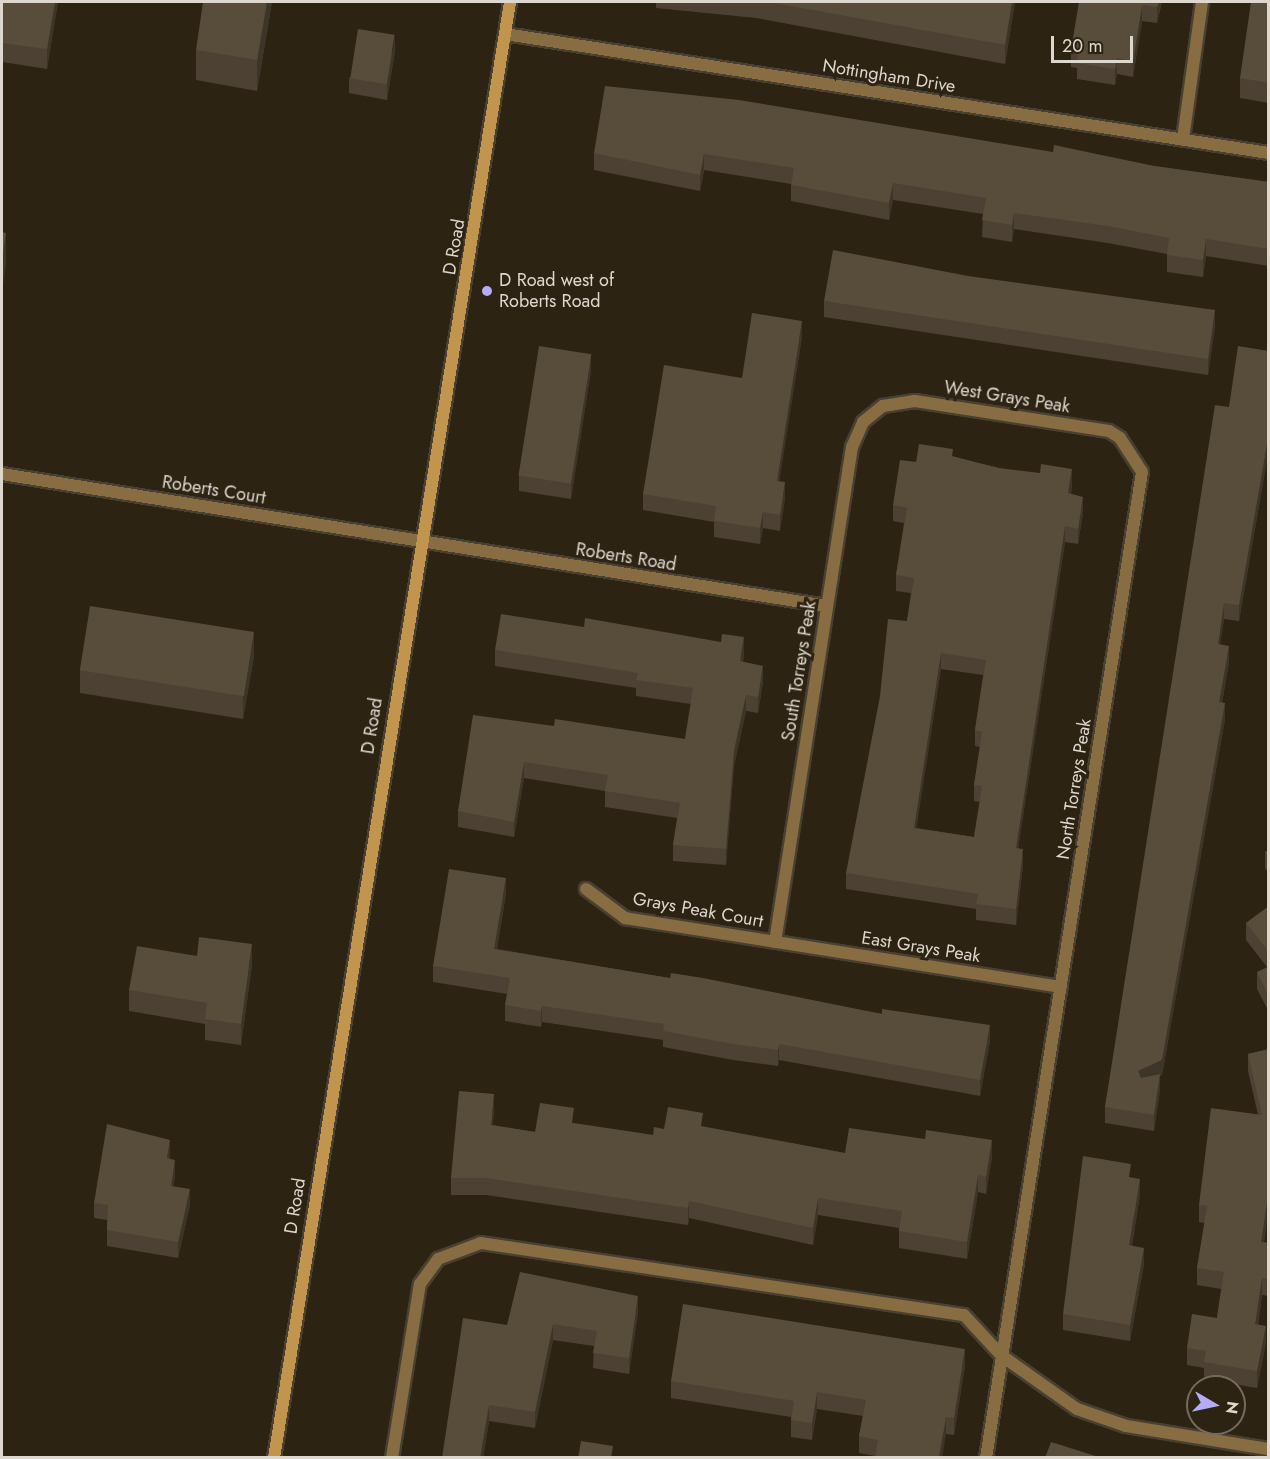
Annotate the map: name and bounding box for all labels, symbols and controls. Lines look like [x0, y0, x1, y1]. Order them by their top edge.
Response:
scale bar [1054, 24, 1136, 62]
text: 20 m [1062, 33, 1102, 59]
street label: Nottingham Drive [821, 55, 957, 97]
street label: D Road [438, 217, 470, 277]
place label: D Road west of Roberts Road [499, 270, 614, 312]
marker: D Road west of Roberts Road [480, 284, 494, 298]
street label: West Grays Peak [943, 376, 1071, 418]
street label: Roberts Court [161, 471, 267, 509]
street label: Roberts Road [574, 538, 678, 576]
street label: South Torreys Peak [777, 599, 821, 743]
street label: D Road [357, 696, 387, 756]
street label: North Torreys Peak [1052, 717, 1096, 861]
street label: Grays Peak Court [631, 888, 765, 932]
street label: East Grays Peak [860, 927, 982, 967]
street label: D Road [280, 1176, 310, 1236]
north arrow [1186, 1375, 1246, 1435]
text: N [1220, 1400, 1245, 1416]

